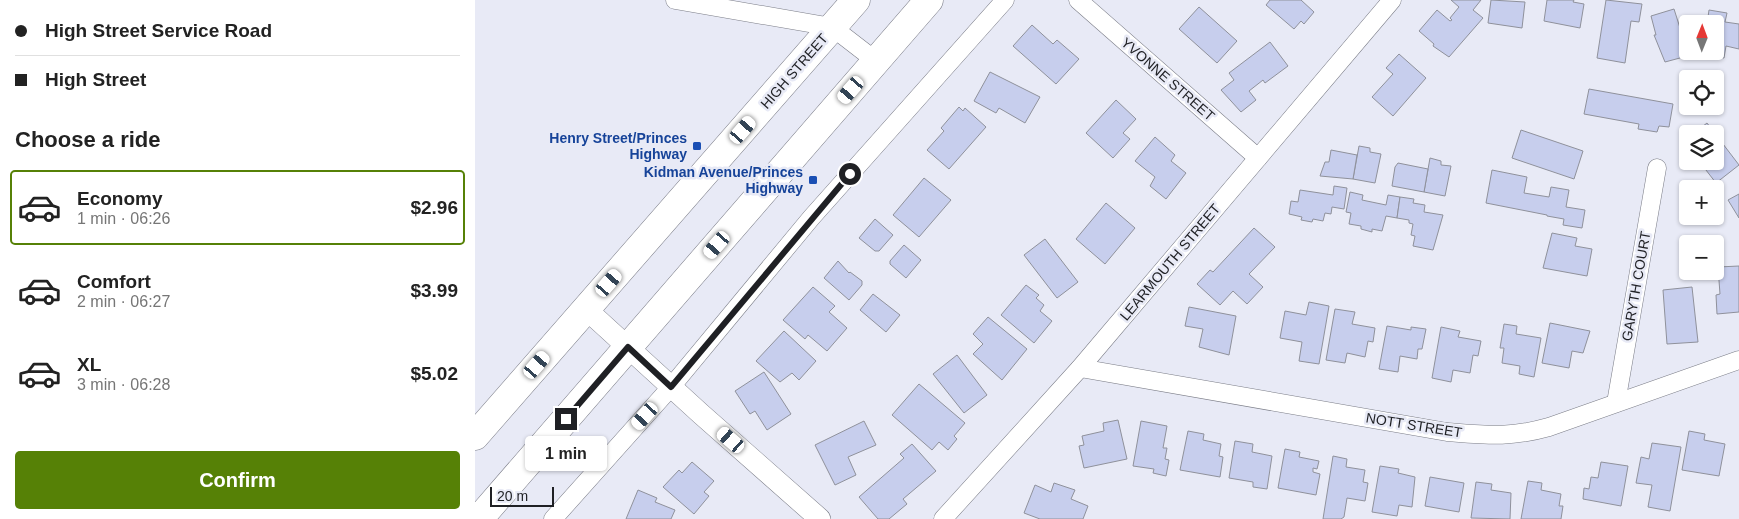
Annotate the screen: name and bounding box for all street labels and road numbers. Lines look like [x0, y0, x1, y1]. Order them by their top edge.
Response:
street label: HIGH STREET [757, 30, 831, 112]
street label: YVONNE STREET [1118, 34, 1218, 124]
street label: LEARMOUTH STREET [1117, 200, 1224, 323]
street label: GARYTH COURT [1618, 229, 1654, 342]
street label: NOTT STREET [1365, 410, 1464, 441]

